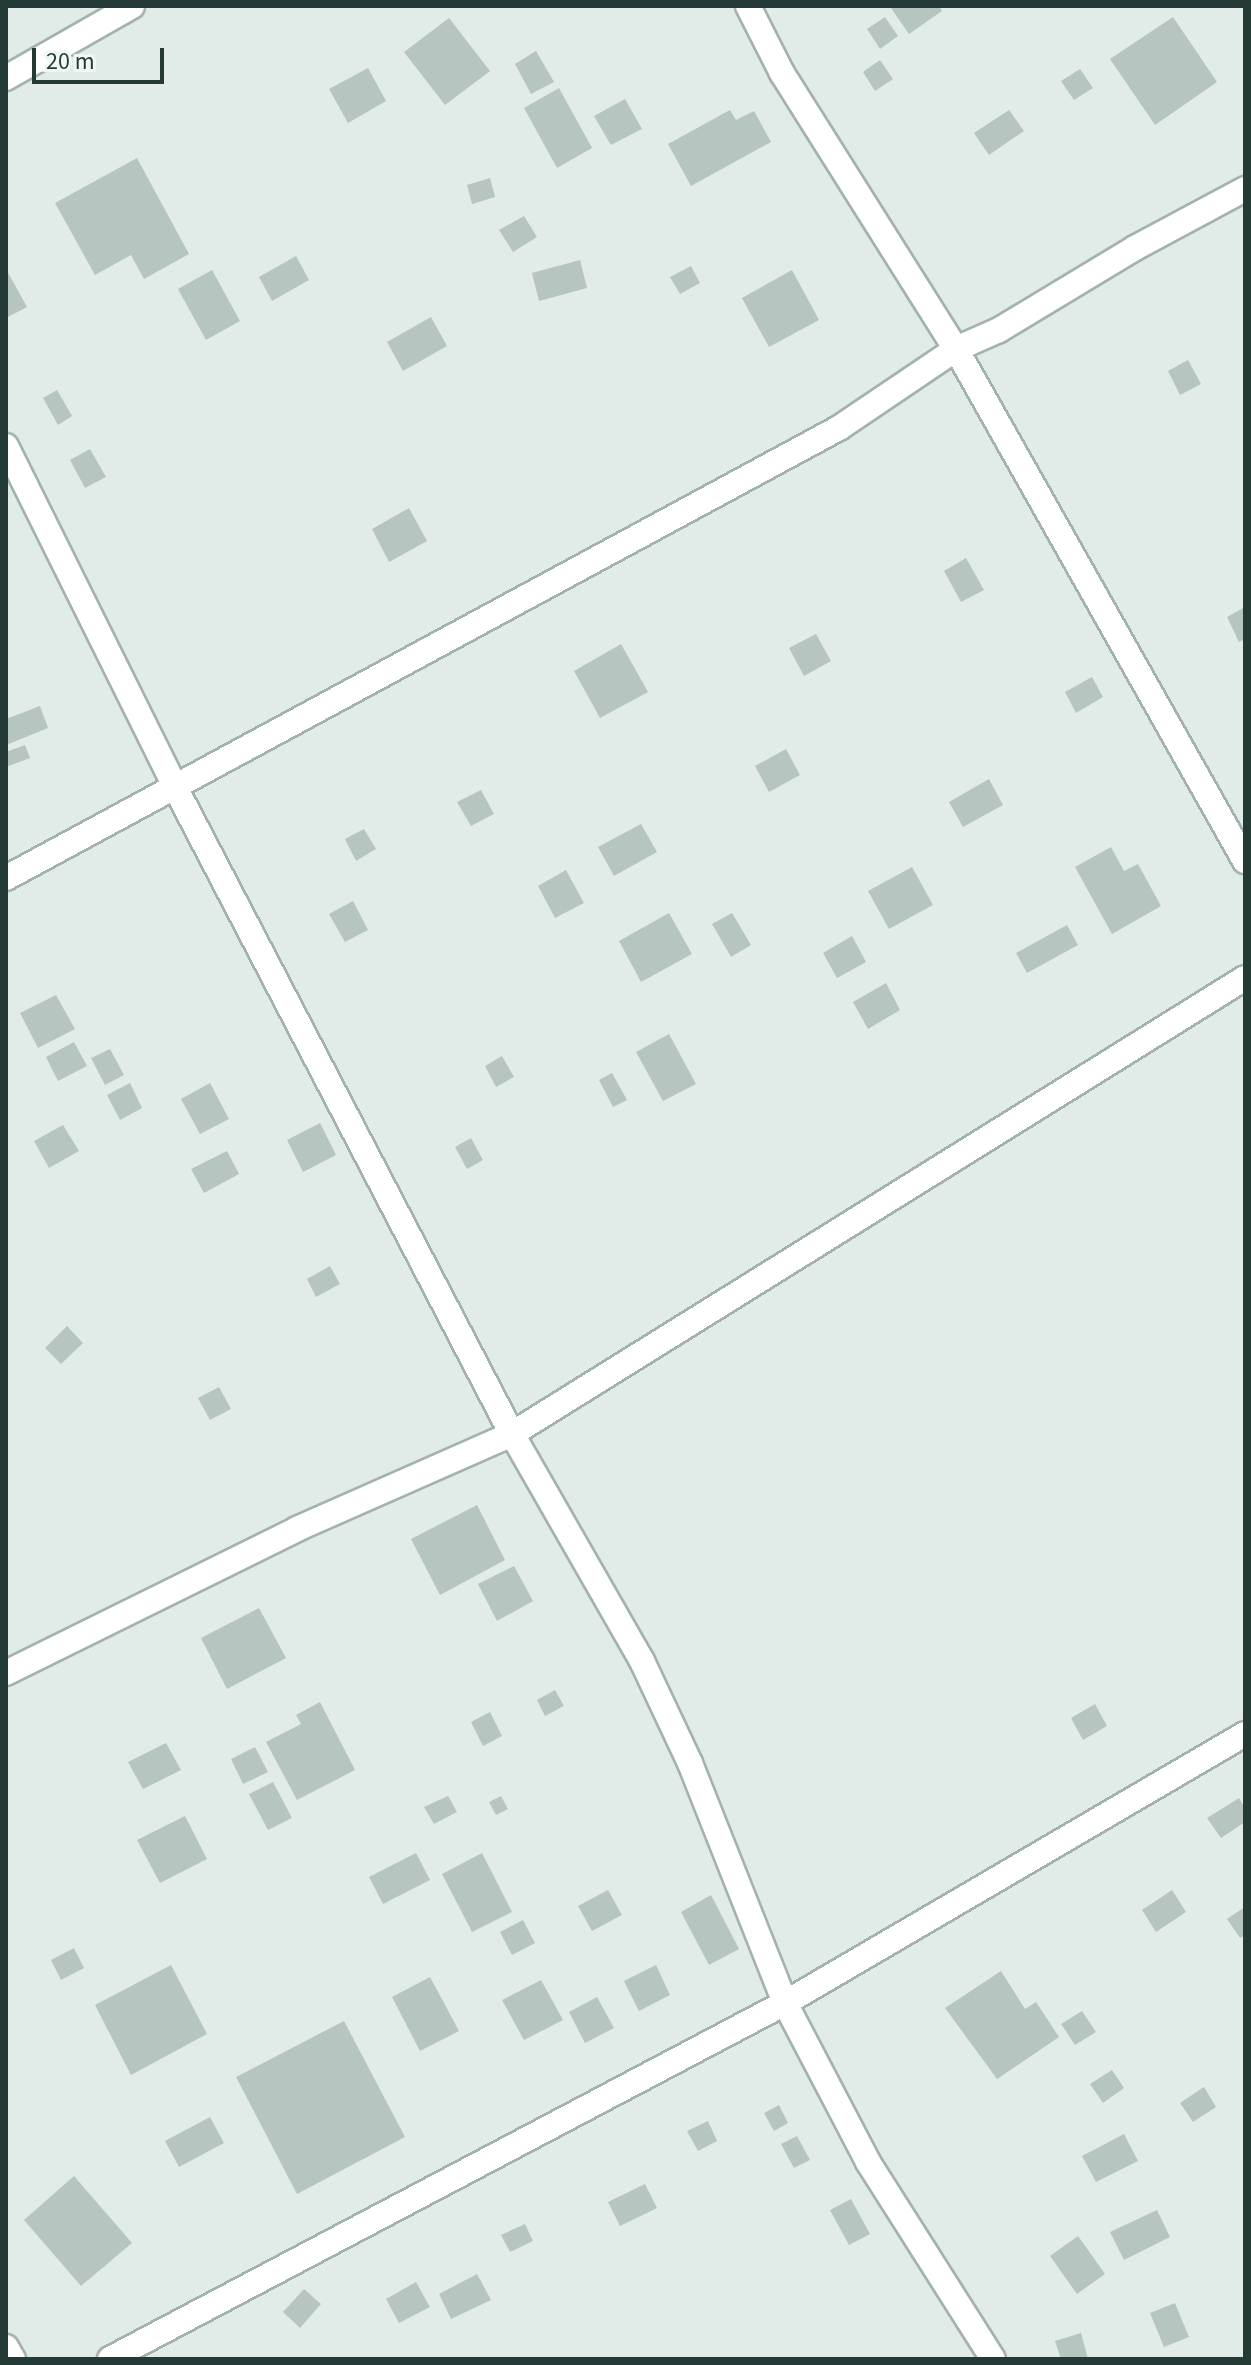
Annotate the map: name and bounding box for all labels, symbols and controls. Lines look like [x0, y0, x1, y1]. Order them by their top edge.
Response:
scale bar [36, 32, 168, 82]
text: 20 m [46, 44, 95, 79]

